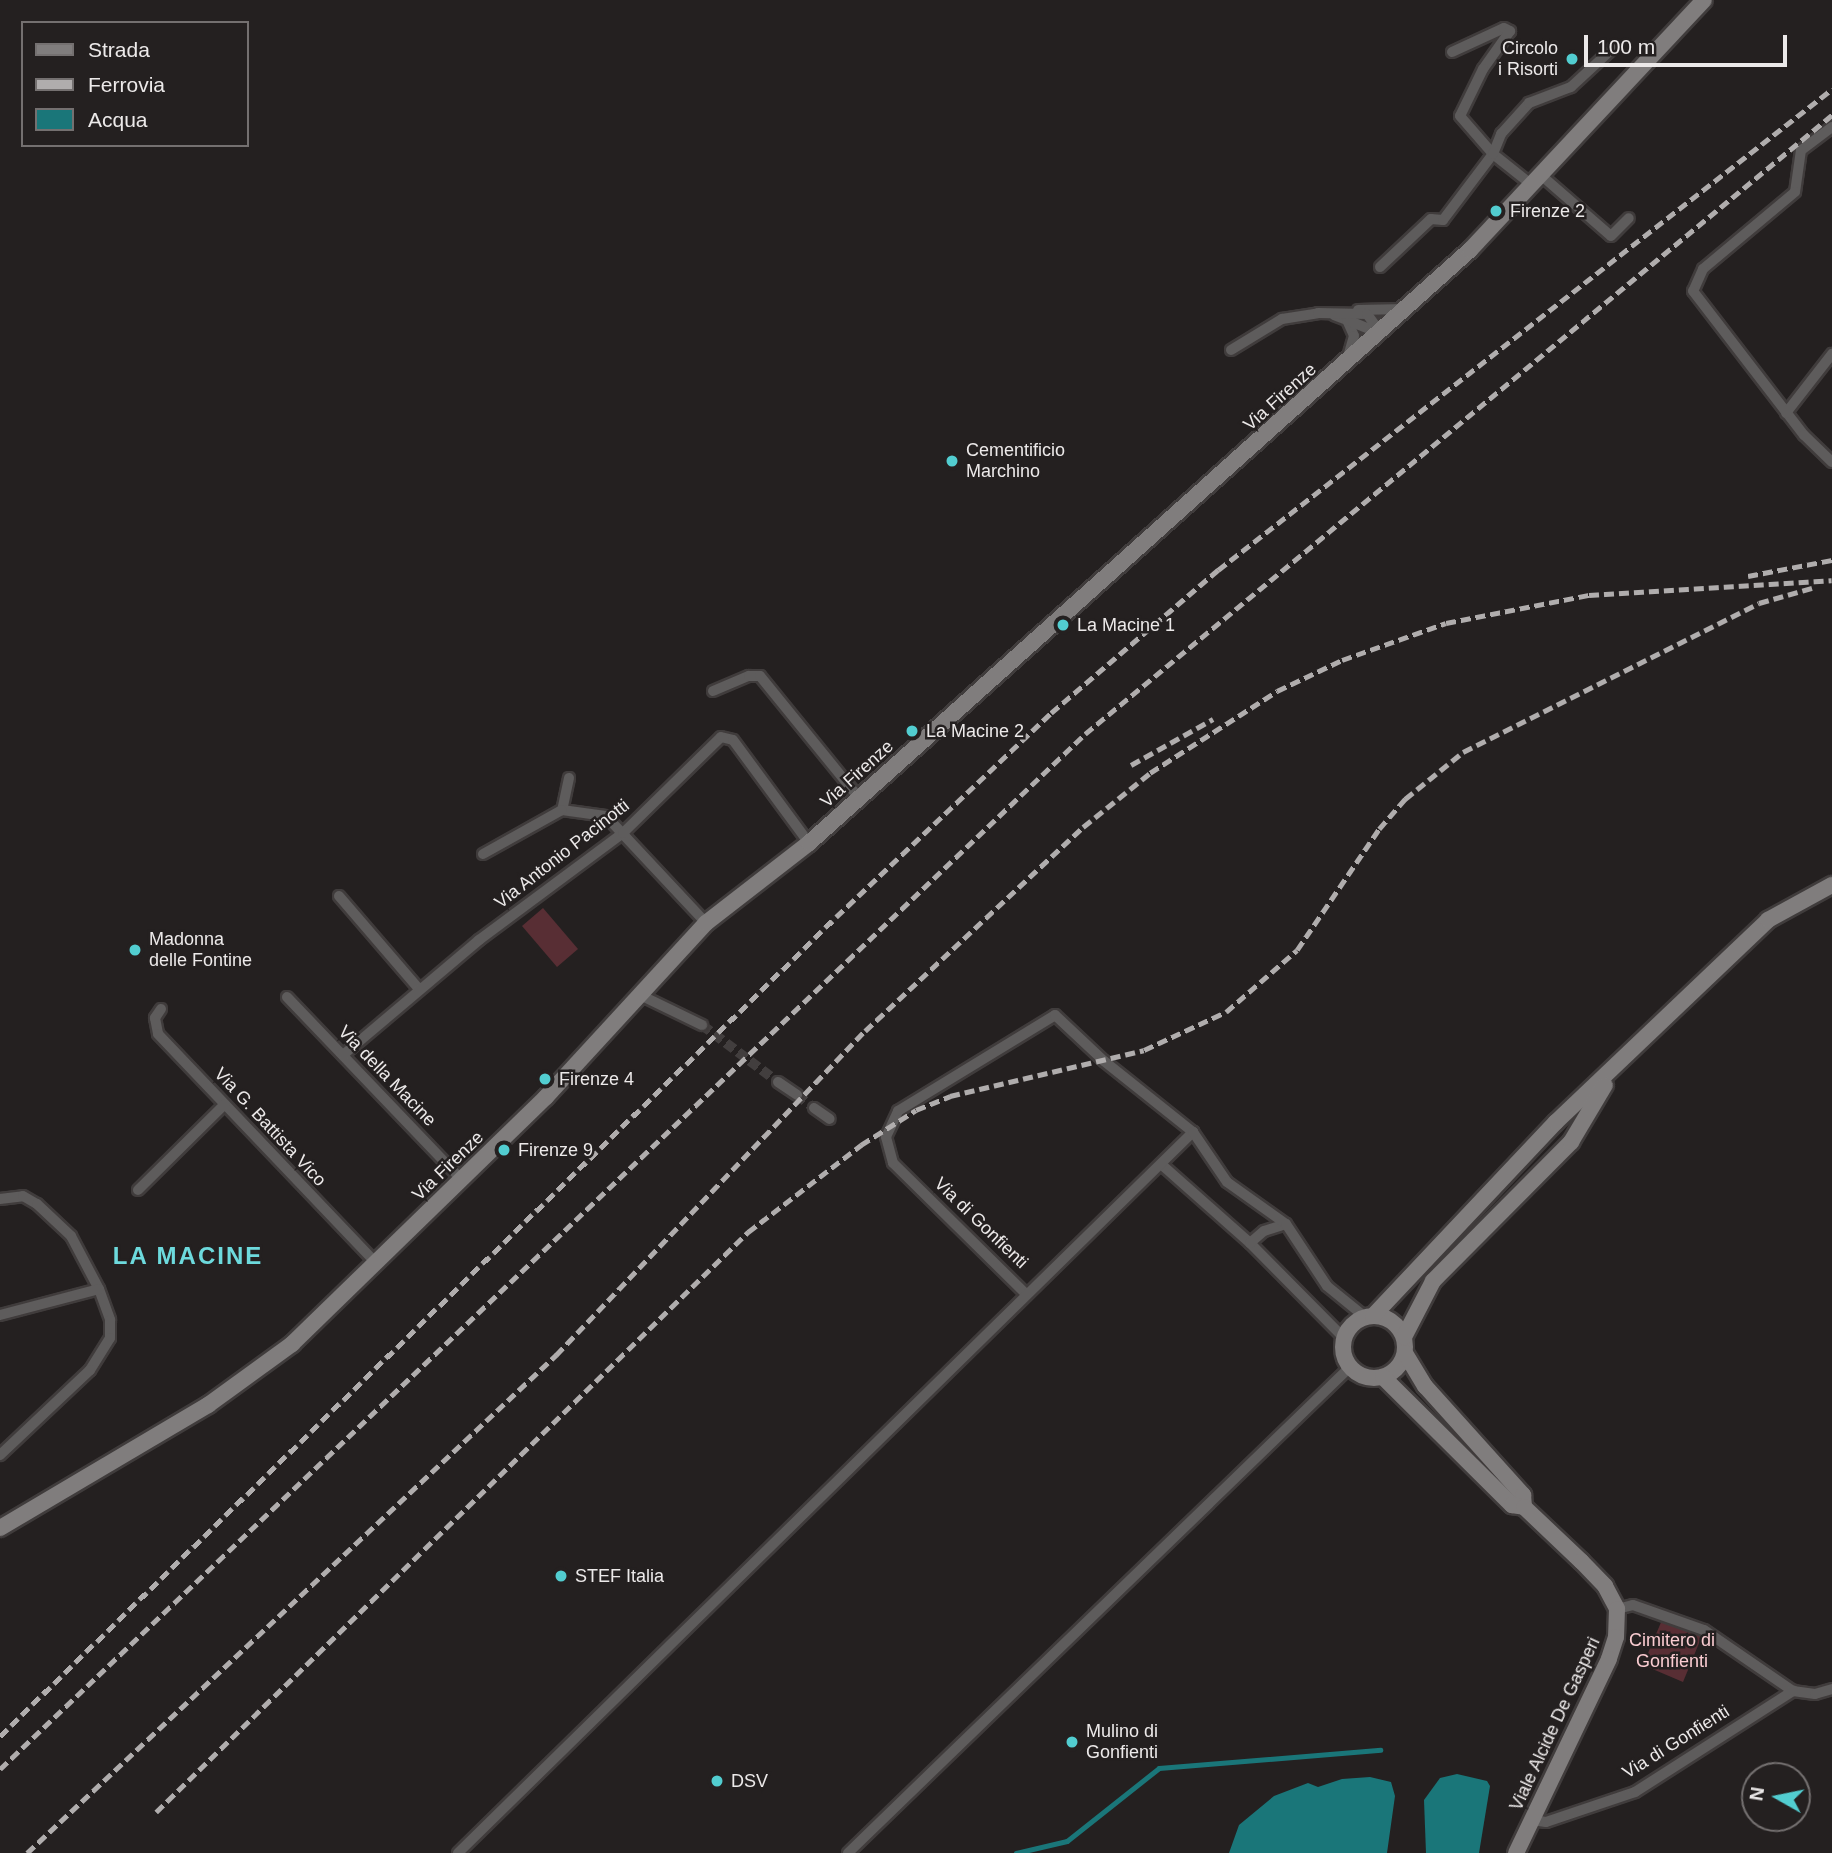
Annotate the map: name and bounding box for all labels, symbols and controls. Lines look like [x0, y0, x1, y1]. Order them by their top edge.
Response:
legend [21, 21, 248, 147]
scale bar [1587, 21, 1790, 65]
text: 100 m [1597, 35, 1655, 58]
text: Strada [88, 38, 150, 61]
place label: Circolo i Risorti [1498, 38, 1558, 80]
marker: Circolo i Risorti [1564, 51, 1580, 67]
text: Ferrovia [88, 73, 165, 96]
text: Acqua [88, 108, 148, 131]
place label: Firenze 2 [1510, 200, 1585, 222]
marker: Firenze 2 [1488, 203, 1504, 219]
street label: Via Firenze [1239, 359, 1321, 435]
place label: Cementificio Marchino [966, 440, 1065, 482]
marker: Cementificio Marchino [944, 453, 960, 469]
place label: La Macine 1 [1077, 614, 1175, 636]
marker: La Macine 1 [1055, 617, 1071, 633]
place label: La Macine 2 [926, 720, 1024, 742]
marker: La Macine 2 [904, 723, 920, 739]
street label: Via Firenze [816, 736, 898, 812]
street label: Via Antonio Pacinotti [490, 794, 634, 914]
place label: Madonna delle Fontine [149, 929, 252, 972]
marker: Madonna delle Fontine [127, 942, 143, 958]
street label: Via della Macine [333, 1021, 441, 1131]
street label: Via G. Battista Vico [209, 1063, 331, 1191]
place label: Firenze 4 [559, 1068, 634, 1090]
marker: Firenze 4 [537, 1071, 553, 1087]
street label: Via Firenze [408, 1127, 488, 1205]
place label: Firenze 9 [518, 1139, 593, 1161]
marker: Firenze 9 [496, 1142, 512, 1158]
street label: Via di Gonfienti [930, 1173, 1032, 1273]
district label: LA MACINE [113, 1242, 263, 1270]
place label: STEF Italia [575, 1565, 664, 1587]
marker: STEF Italia [553, 1568, 569, 1584]
park label: Cimitero di Gonfienti [1629, 1630, 1715, 1672]
street label: Viale Alcide De Gasperi [1505, 1633, 1605, 1815]
street label: Via di Gonfienti [1619, 1701, 1733, 1783]
place label: Mulino di Gonfienti [1086, 1721, 1158, 1764]
marker: Mulino di Gonfienti [1064, 1734, 1080, 1750]
north arrow [1741, 1762, 1811, 1832]
place label: DSV [731, 1770, 768, 1792]
marker: DSV [709, 1773, 725, 1789]
text: N [1745, 1786, 1768, 1802]

